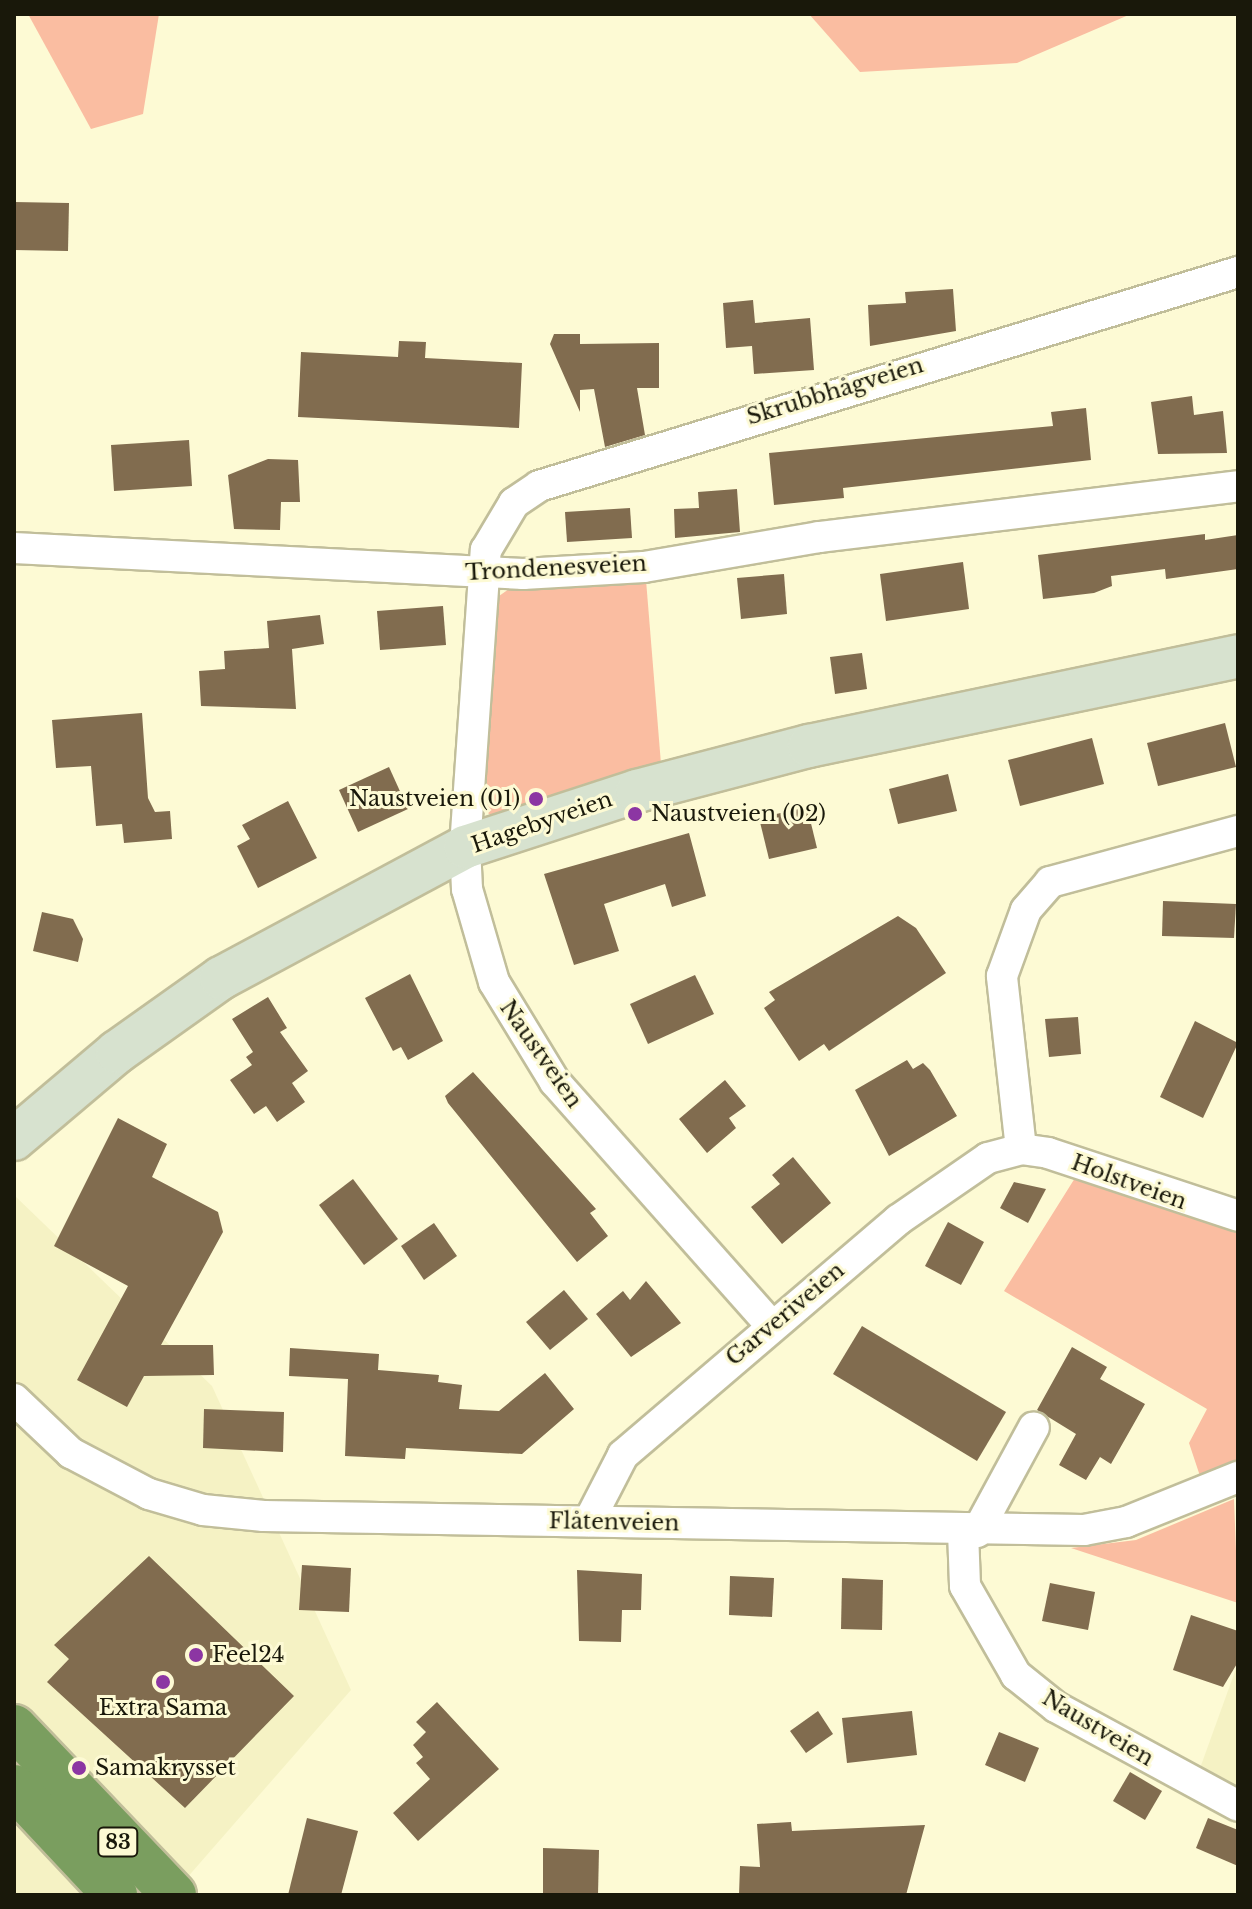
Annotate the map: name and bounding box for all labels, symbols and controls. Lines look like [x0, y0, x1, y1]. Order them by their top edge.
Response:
street label: Skrubbhågveien [744, 352, 926, 430]
street label: Trondenesveien [465, 550, 647, 586]
place label: Naustveien (01) [349, 786, 520, 812]
street label: Hagebyveien [468, 786, 616, 858]
marker: Naustveien (01) [527, 790, 545, 808]
place label: Naustveien (02) [651, 801, 826, 827]
marker: Naustveien (02) [626, 805, 644, 823]
street label: Naustveien [494, 995, 588, 1113]
street label: Holstveien [1068, 1149, 1190, 1215]
street label: Garveriveien [721, 1257, 849, 1371]
street label: Flåtenveien [549, 1508, 679, 1536]
place label: Feel24 [212, 1642, 285, 1668]
marker: Feel24 [187, 1646, 205, 1664]
marker: Extra Sama [154, 1673, 172, 1691]
street label: Naustveien [1038, 1684, 1158, 1772]
place label: Extra Sama [99, 1695, 227, 1721]
place label: Samakrysset [95, 1755, 236, 1781]
marker: Samakrysset [70, 1759, 88, 1777]
road number: 83 [96, 1826, 140, 1858]

